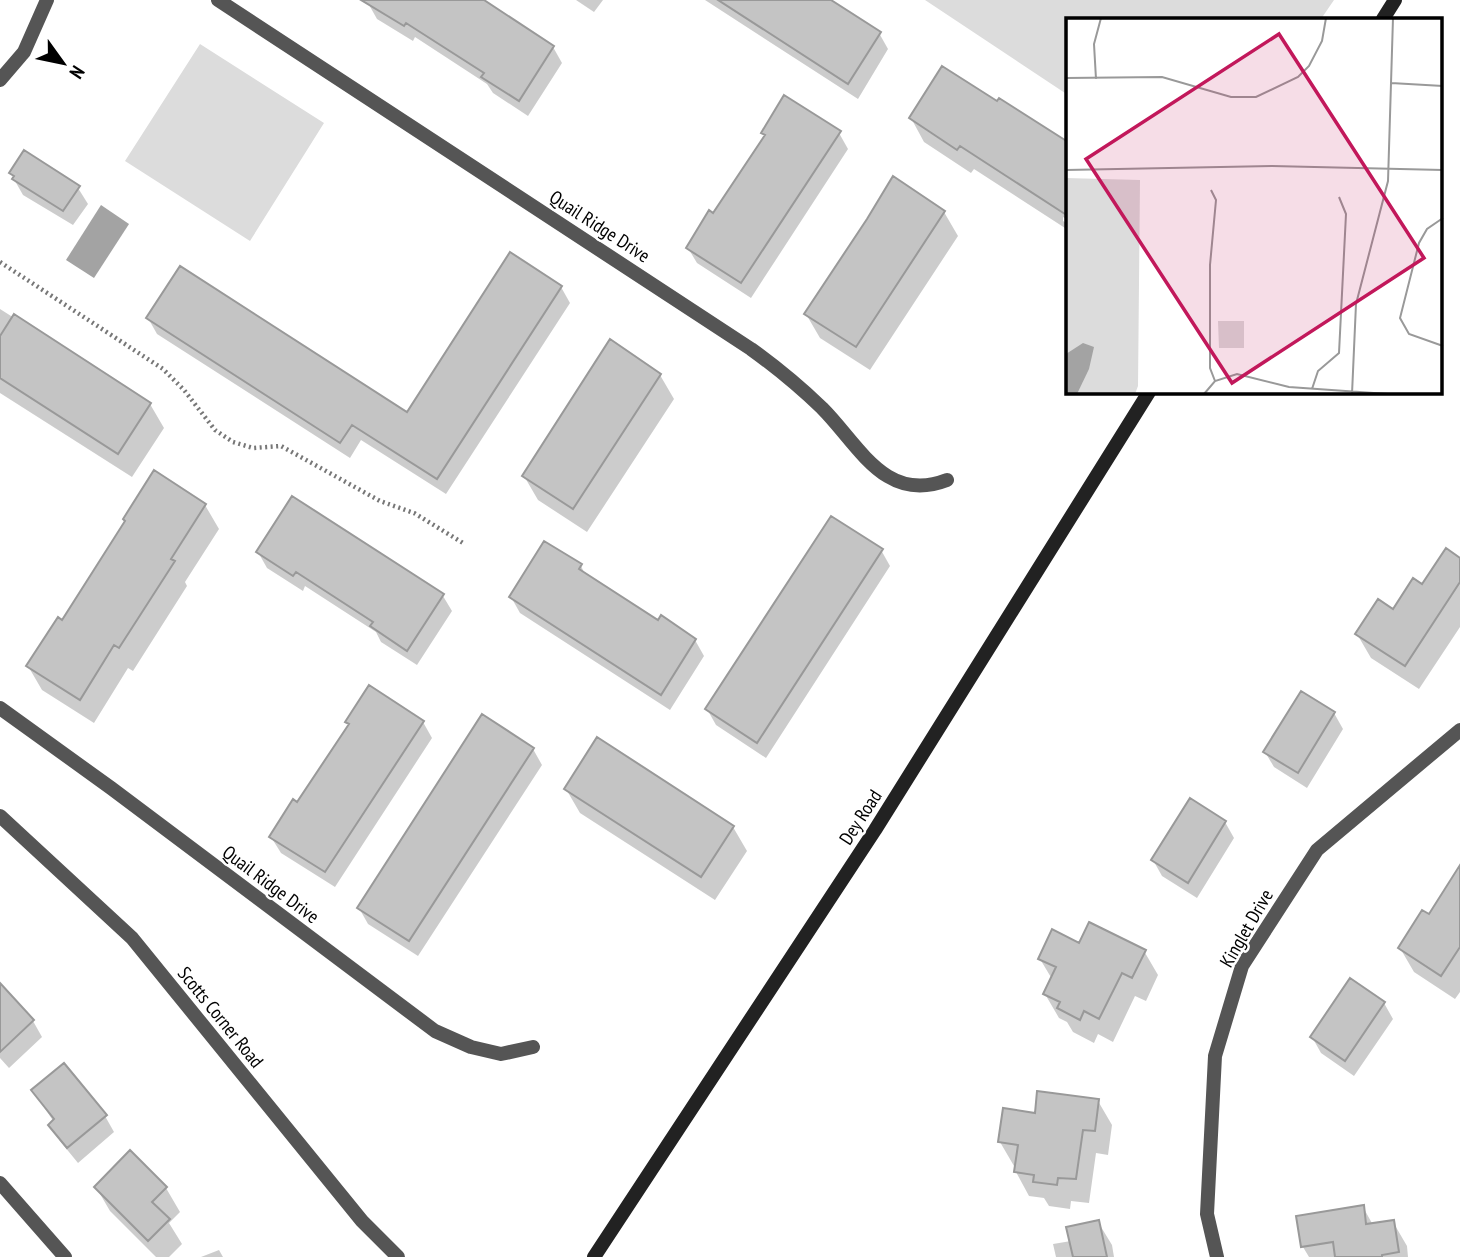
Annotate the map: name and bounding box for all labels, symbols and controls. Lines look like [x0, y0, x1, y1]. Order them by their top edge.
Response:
inset map [1066, 18, 1442, 394]
north arrow [28, 28, 98, 98]
text: N [64, 61, 90, 83]
street label: Quail Ridge Drive [545, 185, 655, 267]
street label: Dey Road [833, 785, 887, 849]
street label: Quail Ridge Drive [218, 840, 324, 928]
street label: Kinglet Drive [1214, 885, 1278, 971]
street label: Scotts Corner Road [173, 962, 269, 1072]

